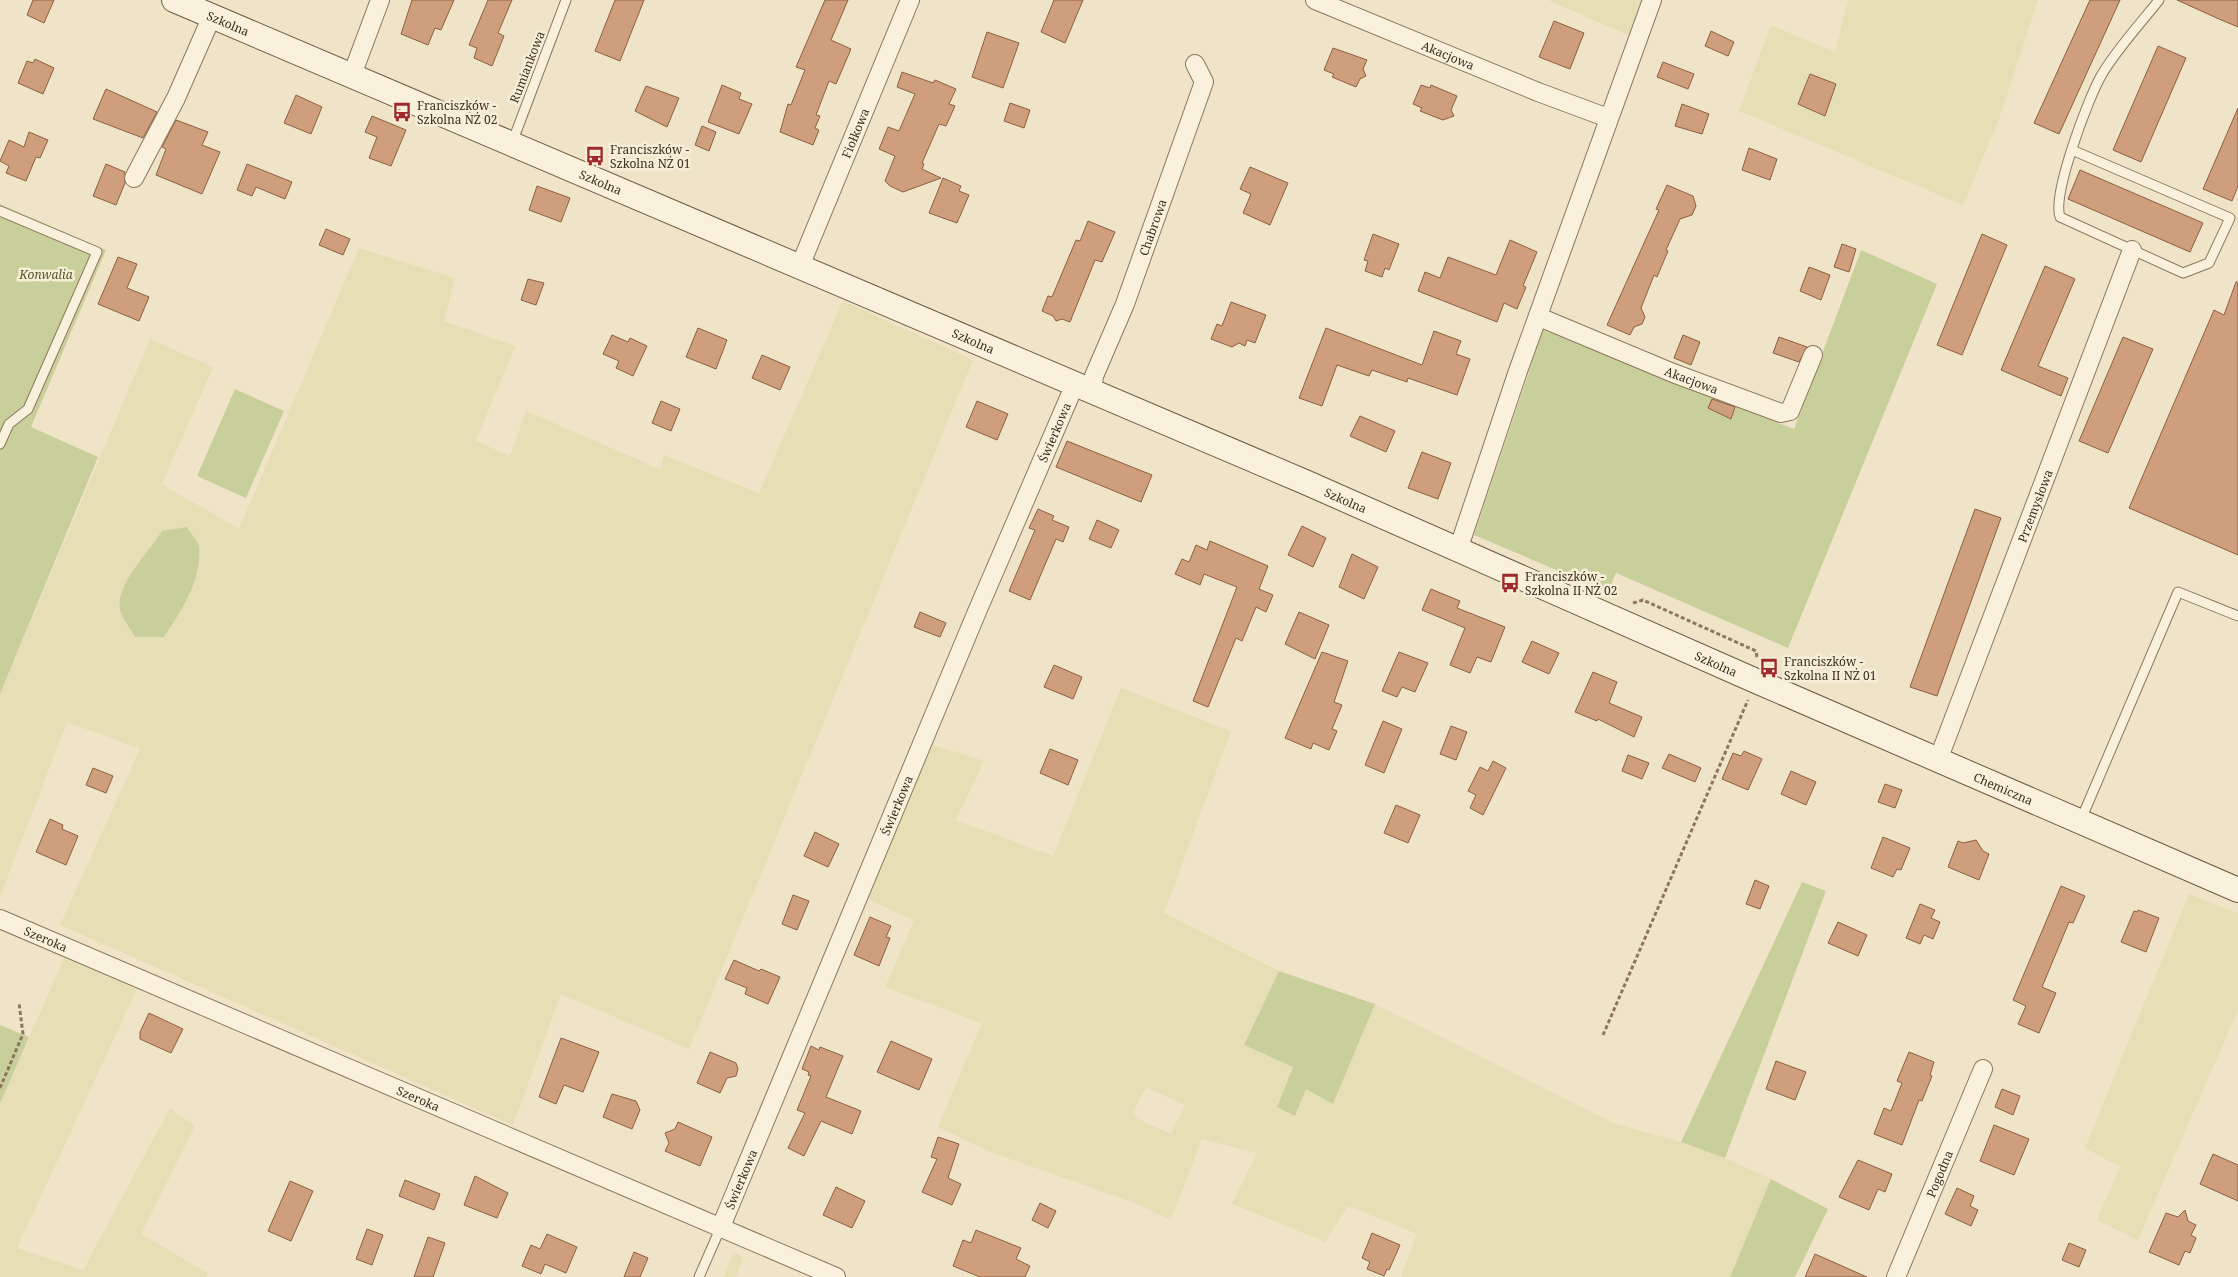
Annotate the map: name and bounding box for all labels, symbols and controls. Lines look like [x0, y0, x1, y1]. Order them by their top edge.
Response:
street label: Szkolna [204, 7, 252, 40]
street label: Rumiankowa [505, 28, 549, 106]
street label: Akacjowa [1419, 36, 1477, 74]
place label: Franciszków - Szkolna NŻ 02 [417, 97, 498, 128]
bus stop icon: Franciszków - Szkolna NŻ 02 [391, 101, 413, 123]
street label: Fiołkowa [837, 105, 873, 160]
place label: Franciszków - Szkolna NŻ 01 [610, 141, 691, 172]
bus stop icon: Franciszków - Szkolna NŻ 01 [584, 145, 606, 167]
street label: Szkolna [577, 165, 625, 199]
street label: Chabrowa [1134, 196, 1170, 258]
park label: Konwalia [18, 266, 73, 283]
street label: Szkolna [950, 324, 998, 357]
street label: Akacjowa [1662, 362, 1721, 398]
street label: Świerkowa [1034, 400, 1075, 465]
street label: Przemysłowa [2013, 467, 2056, 545]
street label: Szkolna [1322, 483, 1370, 517]
place label: Franciszków - Szkolna II NŻ 02 [1525, 568, 1617, 599]
bus stop icon: Franciszków - Szkolna II NŻ 02 [1499, 572, 1521, 594]
street label: Szkolna [1692, 647, 1740, 680]
place label: Franciszków - Szkolna II NŻ 01 [1784, 653, 1876, 684]
bus stop icon: Franciszków - Szkolna II NŻ 01 [1758, 657, 1780, 679]
street label: Chemiczna [1971, 768, 2036, 809]
street label: Świerkowa [876, 772, 917, 838]
street label: Szeroka [22, 922, 70, 956]
street label: Szeroka [394, 1081, 443, 1115]
street label: Świerkowa [721, 1146, 761, 1212]
street label: Pogodna [1922, 1147, 1957, 1200]

